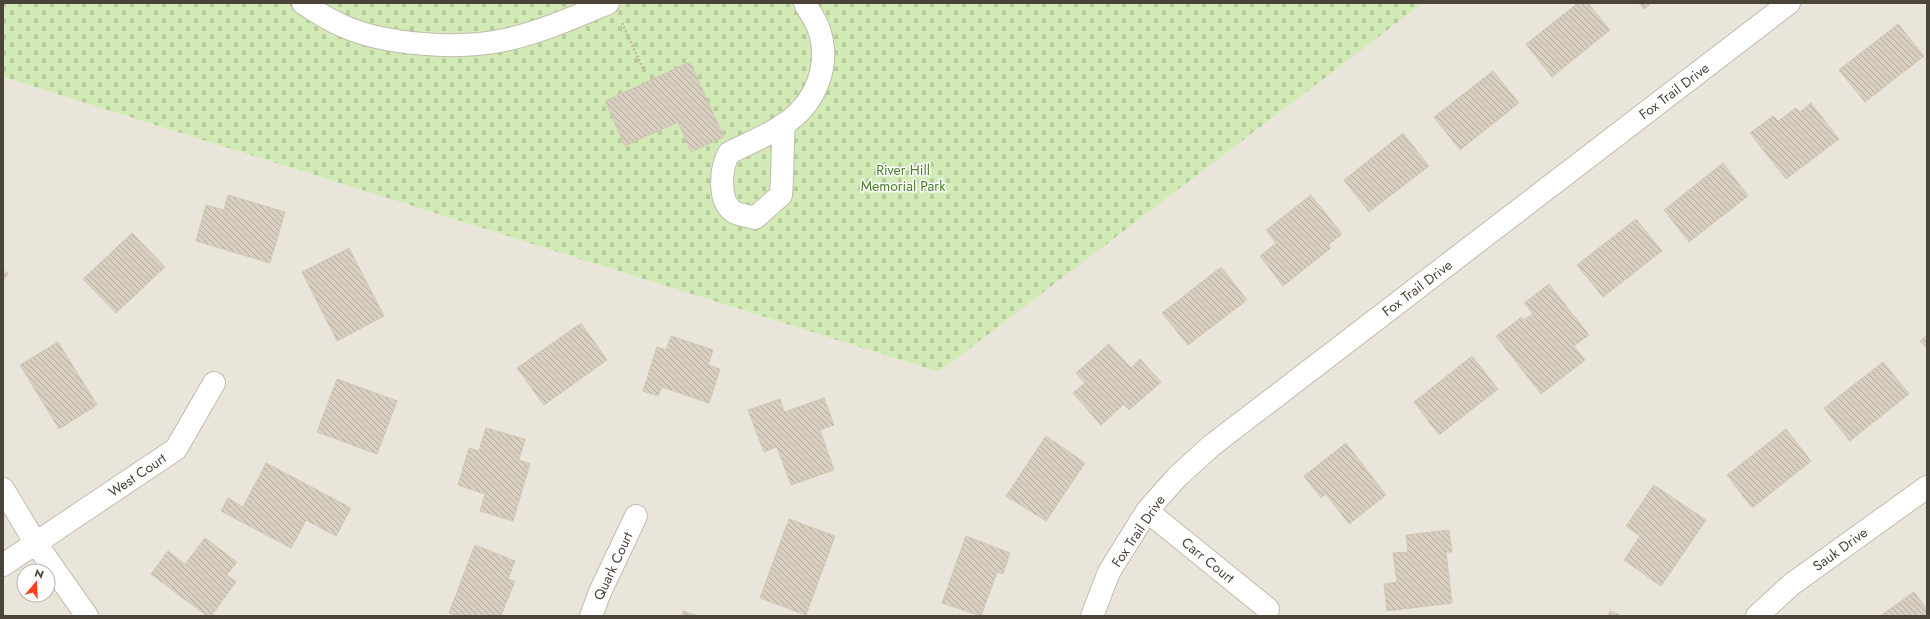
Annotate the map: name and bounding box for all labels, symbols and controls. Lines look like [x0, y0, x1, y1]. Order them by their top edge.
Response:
street label: Fox Trail Drive [1635, 58, 1713, 124]
park label: River Hill Memorial Park [861, 160, 946, 196]
street label: Fox Trail Drive [1378, 255, 1456, 321]
street label: West Court [104, 448, 170, 502]
street label: Fox Trail Drive [1106, 491, 1170, 571]
street label: Sauk Drive [1809, 522, 1871, 576]
street label: Quark Court [588, 528, 638, 603]
street label: Carr Court [1177, 532, 1239, 588]
north arrow [16, 563, 56, 603]
text: N [33, 565, 46, 583]

